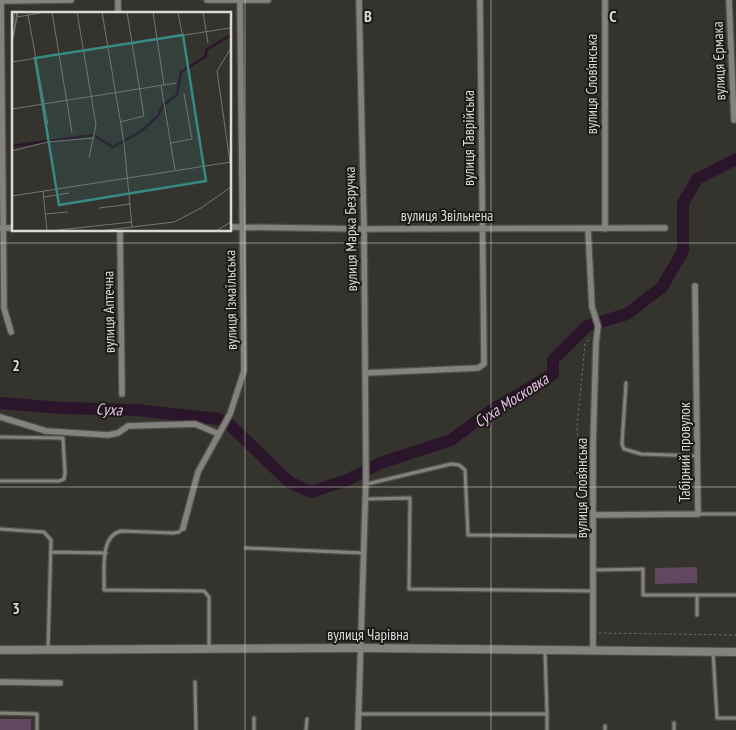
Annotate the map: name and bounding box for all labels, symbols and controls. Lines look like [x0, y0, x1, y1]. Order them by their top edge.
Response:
text: B [364, 6, 372, 26]
text: C [609, 6, 617, 26]
inset map [12, 12, 231, 231]
street label: вулиця Єрмака [708, 21, 729, 101]
street label: вулиця Слов’янська [582, 34, 601, 134]
street label: вулиця Таврійська [459, 90, 478, 186]
street label: вулиця Марка Безручка [340, 166, 361, 292]
street label: вулиця Звільнена [401, 206, 493, 225]
street label: вулиця Ізмаїльська [220, 250, 241, 350]
street label: вулиця Аптечна [98, 271, 119, 353]
text: 2 [12, 355, 20, 375]
water label: Суха Московка [470, 368, 553, 431]
water label: Суха [95, 398, 124, 420]
street label: Табірний провулок [675, 402, 694, 502]
street label: вулиця Слов’янська [572, 438, 591, 538]
text: 3 [12, 598, 20, 618]
street label: вулиця Чарівна [327, 625, 409, 644]

